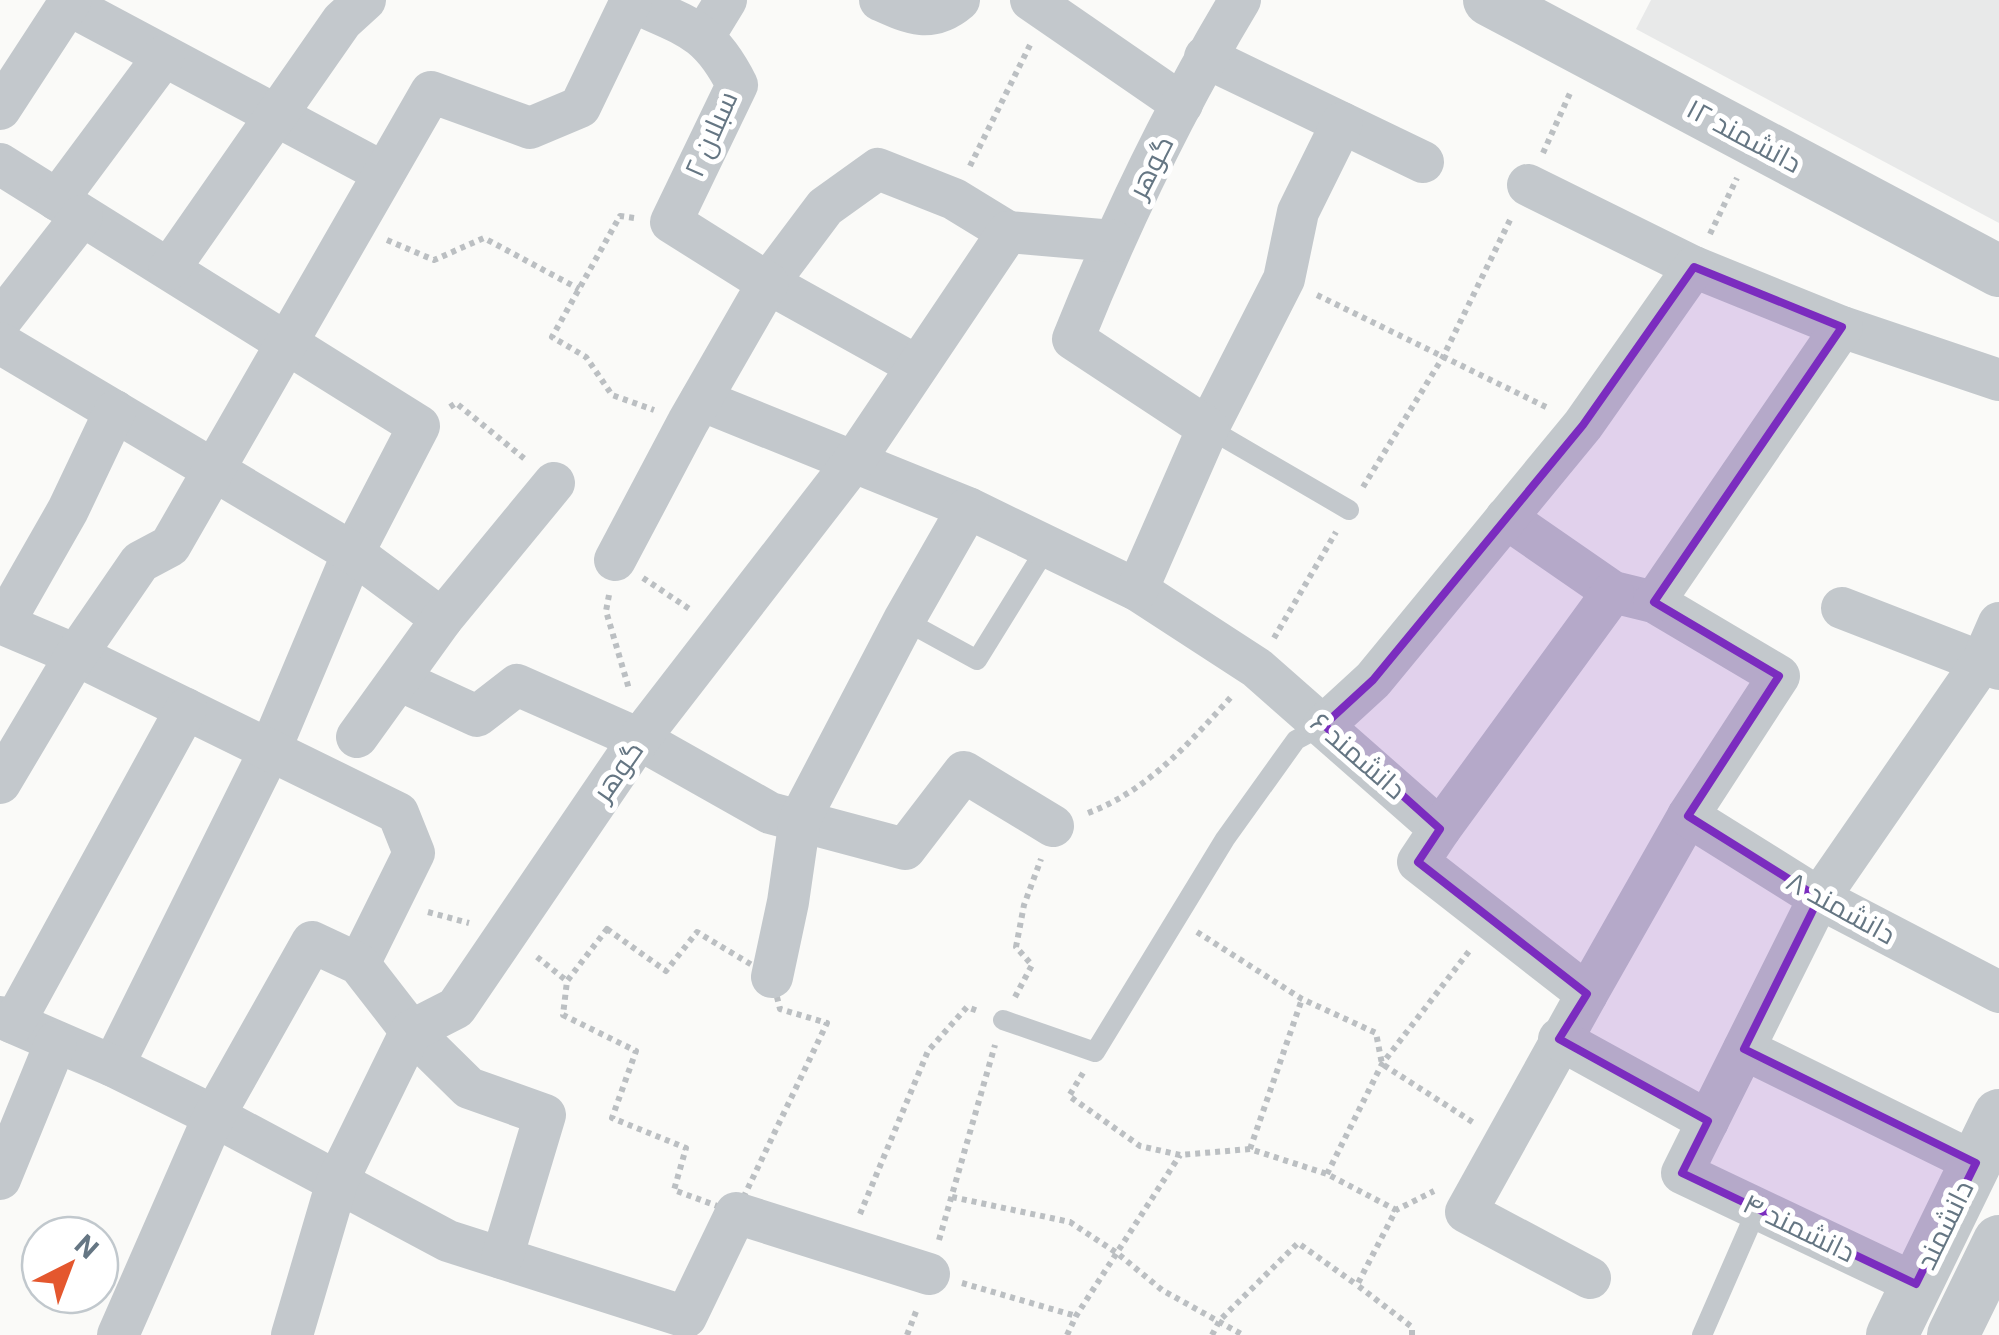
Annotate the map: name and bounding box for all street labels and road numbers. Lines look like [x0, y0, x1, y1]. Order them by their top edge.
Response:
street label: سبلان ۲ [678, 86, 744, 182]
street label: دانشمند ۱۲ [1681, 92, 1807, 180]
street label: گوهر [1120, 130, 1181, 206]
street label: دانشمند ۶ [1304, 706, 1412, 806]
street label: گوهر [584, 735, 650, 809]
street label: دانشمند ۸ [1781, 865, 1901, 951]
street label: دانشمند [1909, 1175, 1981, 1275]
street label: دانشمند ۴ [1738, 1187, 1860, 1269]

